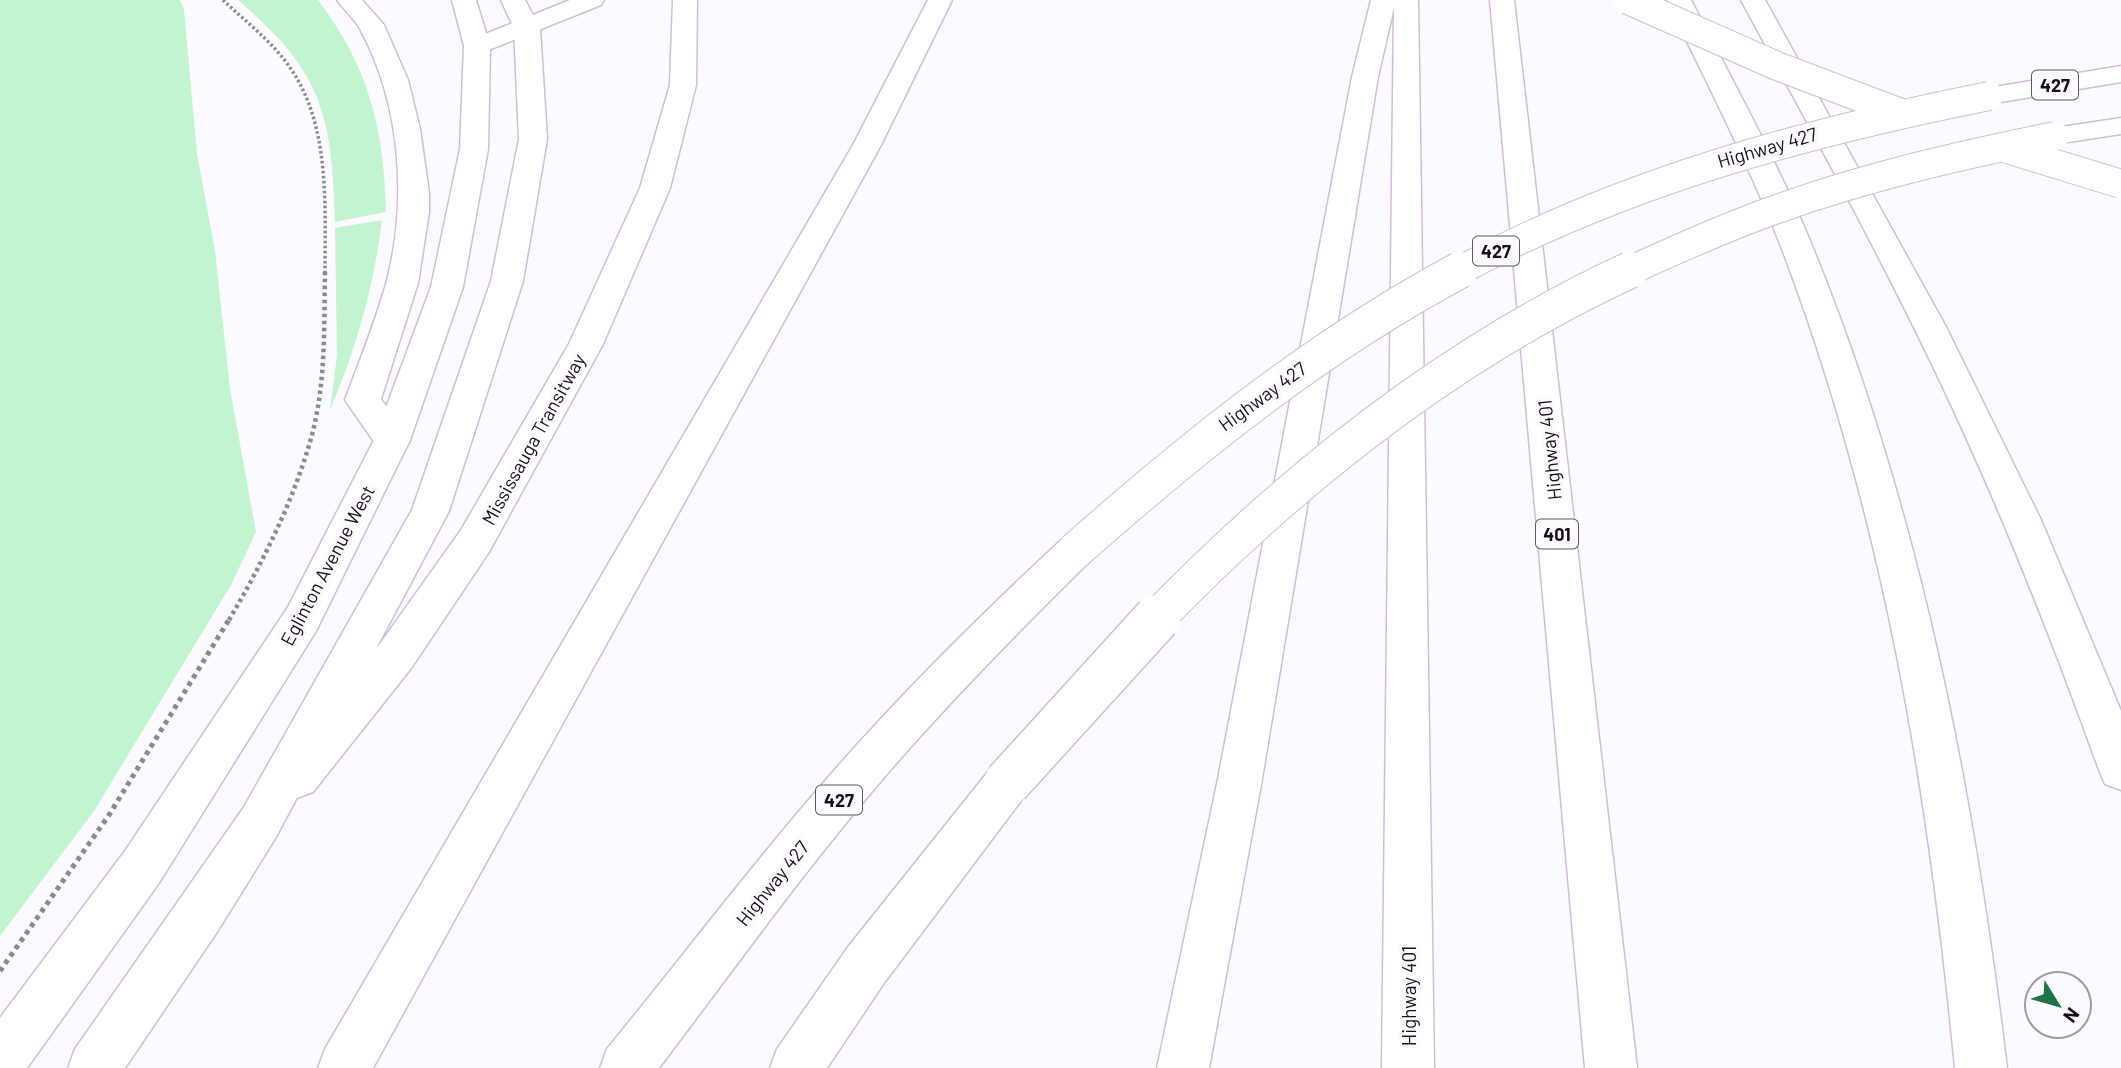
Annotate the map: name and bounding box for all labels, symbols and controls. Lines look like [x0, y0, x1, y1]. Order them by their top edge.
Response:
road number: 427 [2032, 70, 2078, 100]
street label: Highway 427 [1714, 122, 1820, 172]
road number: 427 [1473, 236, 1519, 265]
street label: Mississauga Transitway [476, 349, 590, 529]
street label: Highway 427 [1214, 356, 1310, 436]
street label: Highway 401 [1532, 399, 1566, 501]
street label: Eglinton Avenue West [275, 481, 379, 649]
road number: 401 [1536, 520, 1578, 548]
road number: 427 [816, 786, 862, 814]
street label: Highway 427 [731, 836, 813, 930]
street label: Highway 401 [1397, 946, 1420, 1046]
north arrow [2023, 970, 2093, 1040]
text: N [2059, 1004, 2085, 1028]

